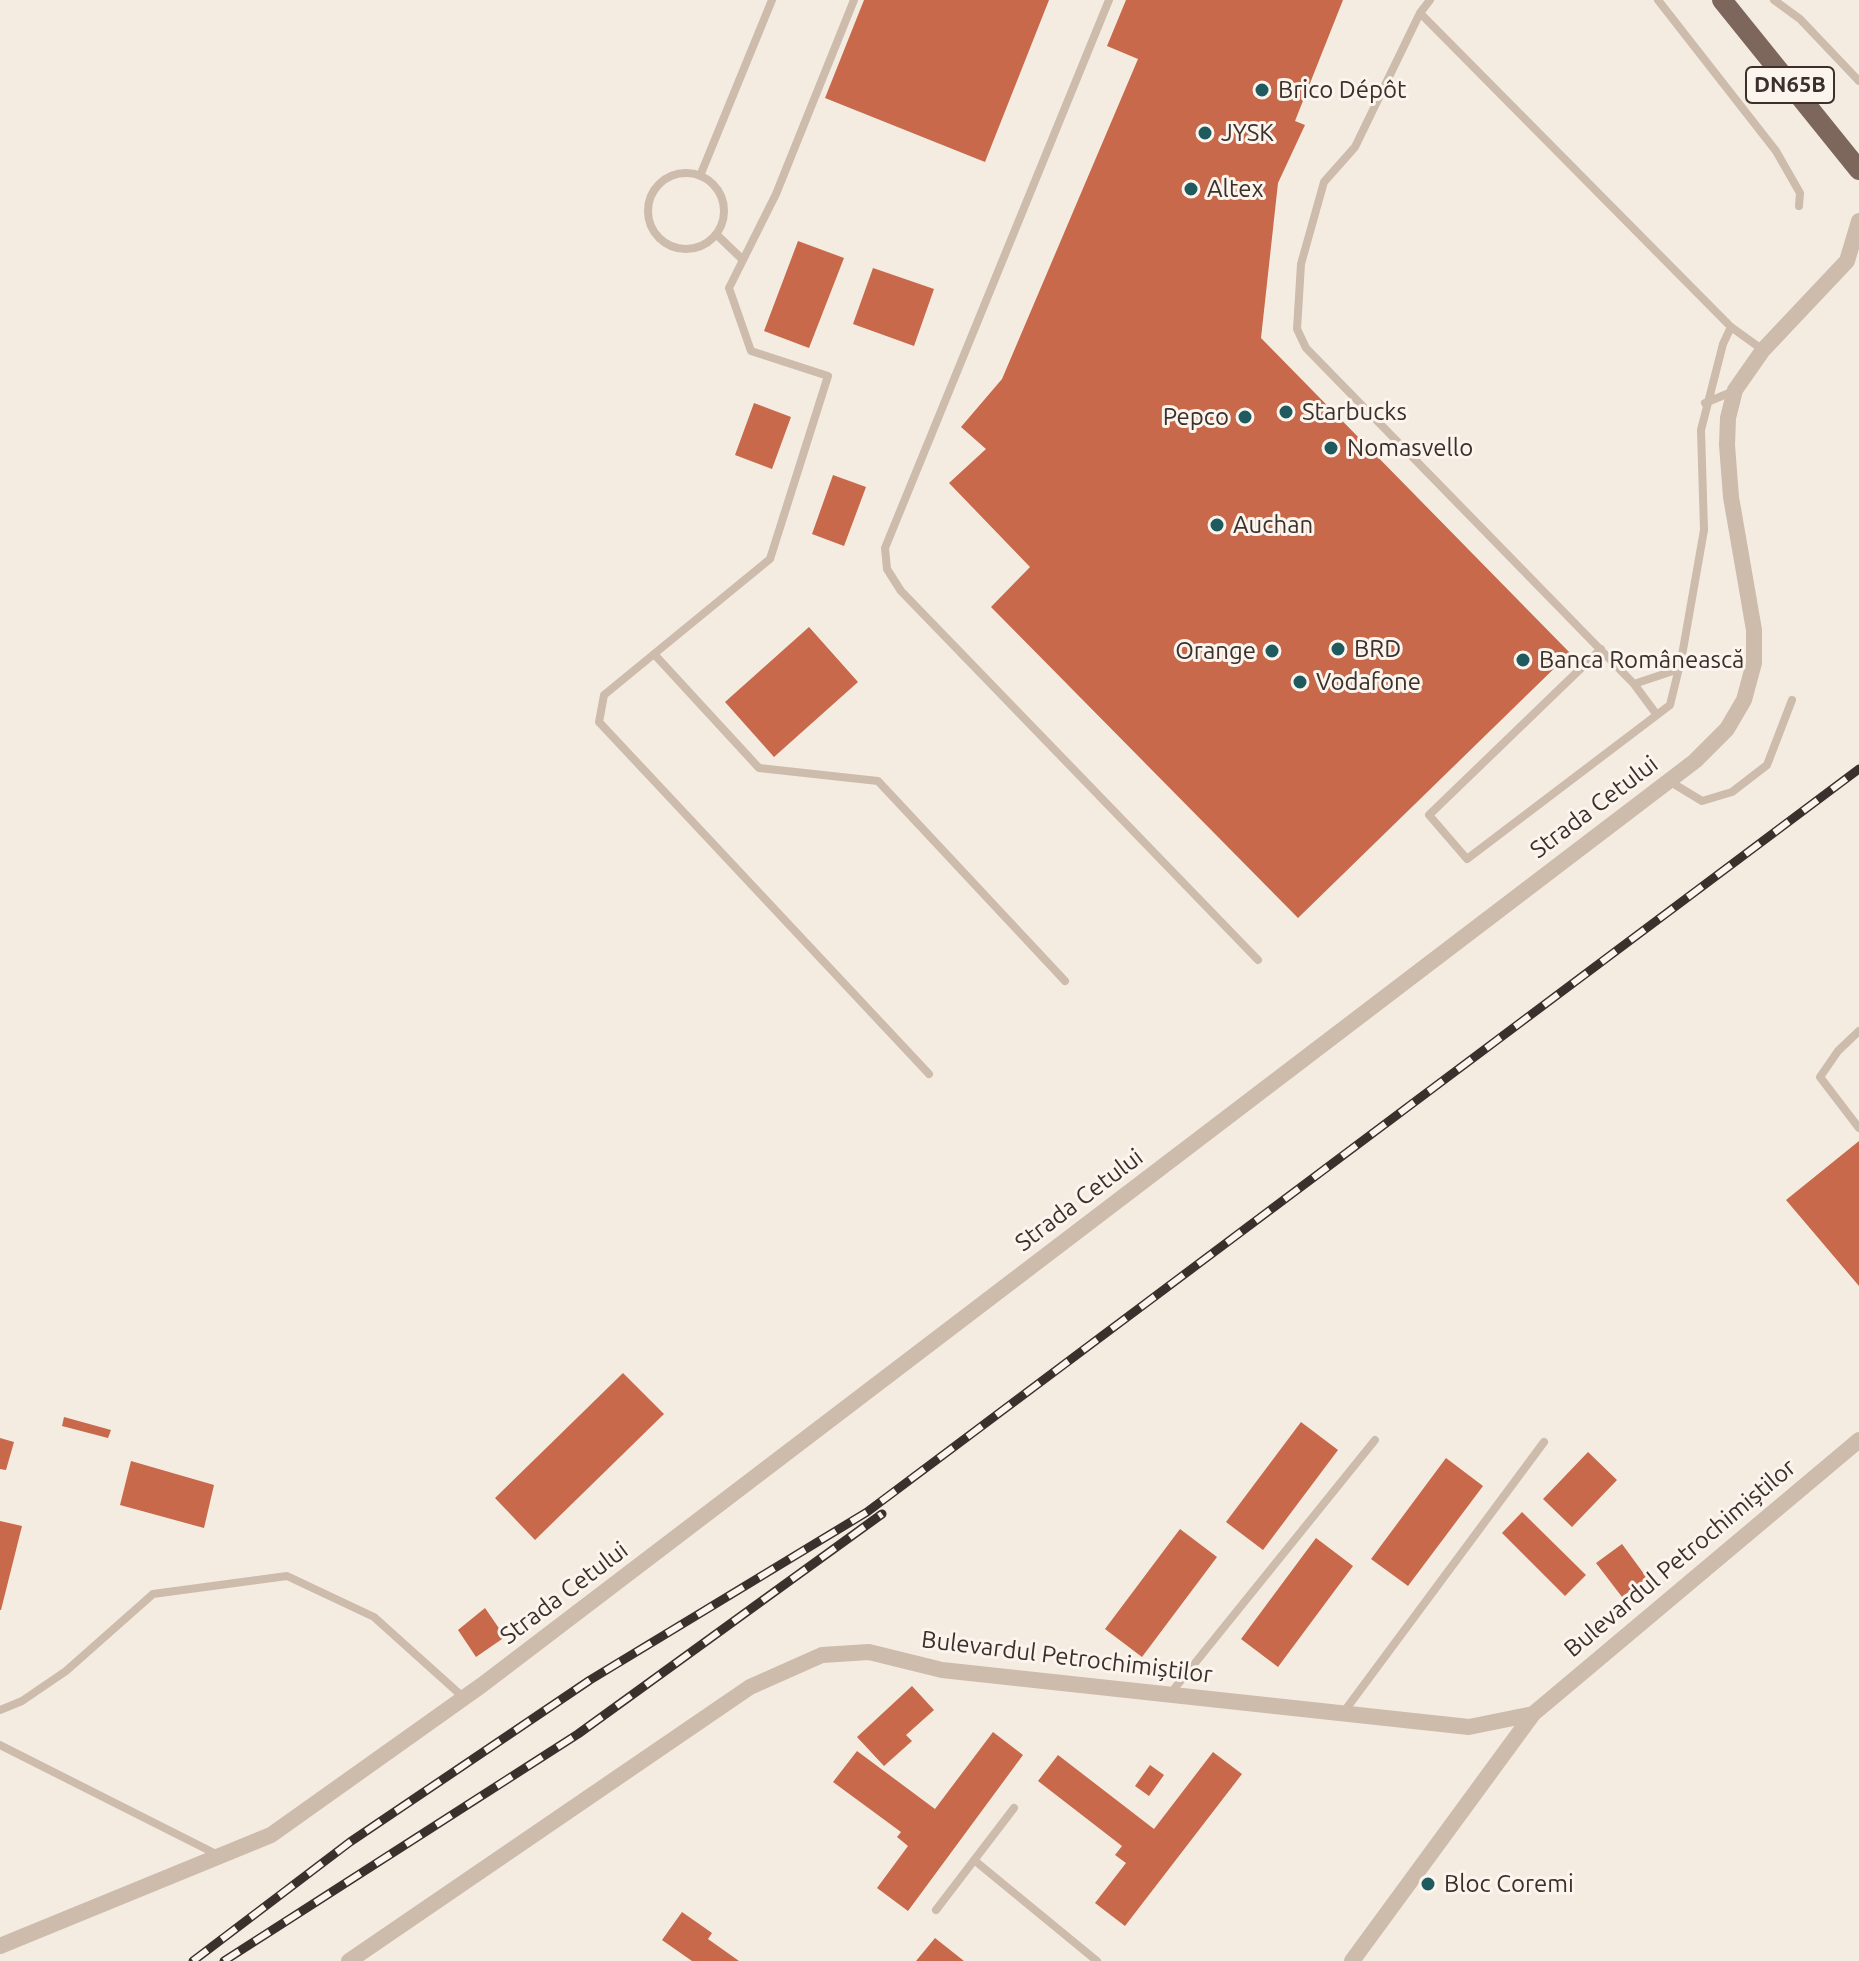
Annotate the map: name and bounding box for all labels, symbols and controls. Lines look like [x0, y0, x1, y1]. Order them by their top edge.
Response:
road number: DN65B [1746, 67, 1834, 103]
place label: Brico Dépôt [1278, 76, 1406, 104]
marker: Brico Dépôt [1253, 81, 1271, 99]
place label: JYSK [1221, 119, 1274, 147]
marker: JYSK [1196, 124, 1214, 142]
place label: Altex [1207, 175, 1264, 203]
marker: Altex [1182, 180, 1200, 198]
place label: Starbucks [1302, 398, 1407, 426]
place label: Pepco [1163, 403, 1229, 431]
marker: Starbucks [1277, 403, 1295, 421]
marker: Pepco [1236, 408, 1254, 426]
place label: Nomasvello [1347, 434, 1473, 462]
marker: Nomasvello [1322, 439, 1340, 457]
place label: Auchan [1233, 511, 1313, 539]
marker: Auchan [1208, 516, 1226, 534]
place label: BRD [1354, 635, 1401, 663]
place label: Orange [1175, 637, 1256, 665]
marker: BRD [1329, 640, 1347, 658]
marker: Orange [1263, 642, 1281, 660]
place label: Banca Românească [1539, 646, 1744, 674]
marker: Banca Românească [1514, 651, 1532, 669]
place label: Vodafone [1316, 668, 1421, 696]
marker: Vodafone [1291, 673, 1309, 691]
street label: Strada Cetului [1525, 750, 1663, 864]
street label: Strada Cetului [1010, 1143, 1148, 1257]
street label: Bulevardul Petrochimiștilor [1558, 1453, 1802, 1663]
street label: Strada Cetului [495, 1536, 633, 1650]
street label: Bulevardul Petrochimiștilor [920, 1625, 1214, 1689]
place label: Bloc Coremi [1444, 1870, 1574, 1898]
marker: Bloc Coremi [1419, 1875, 1437, 1893]

